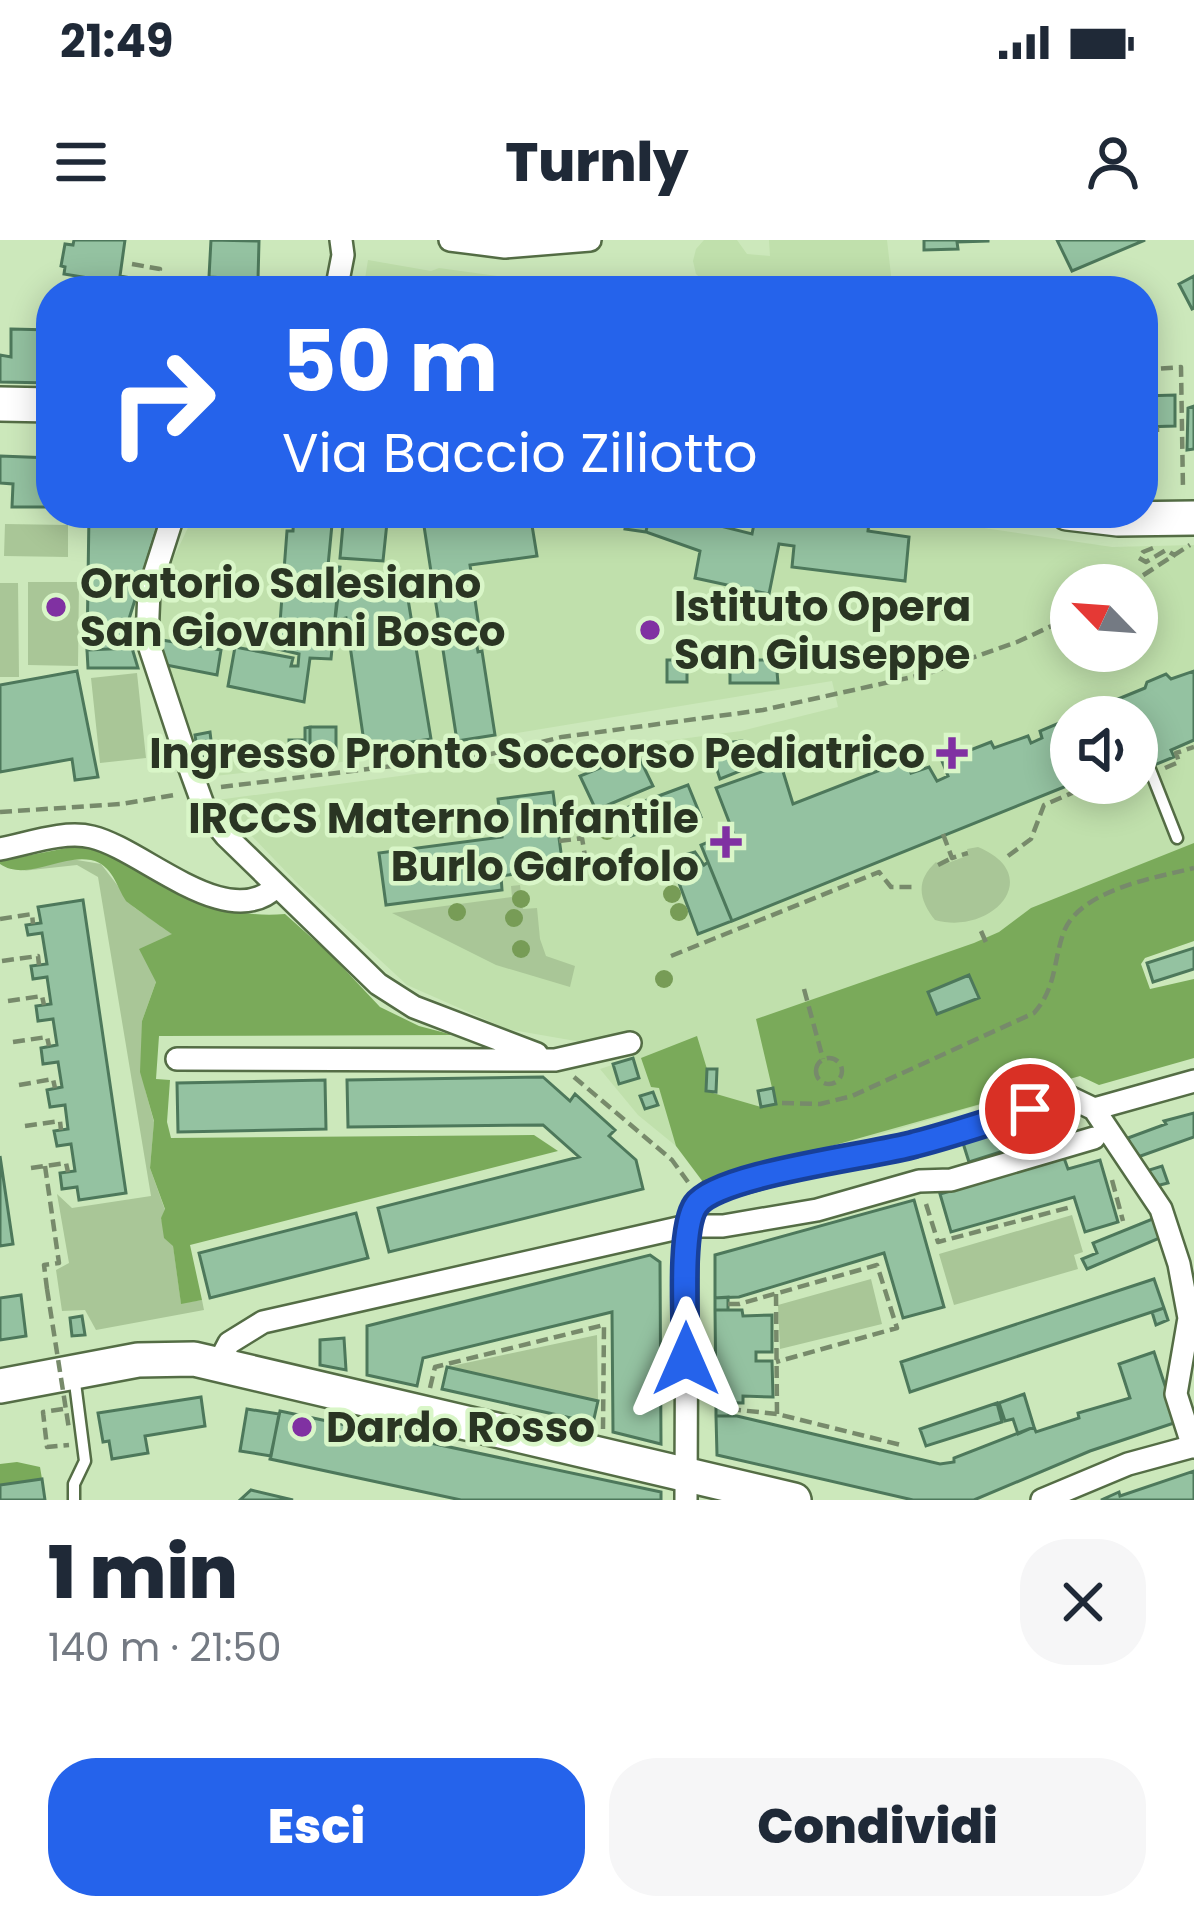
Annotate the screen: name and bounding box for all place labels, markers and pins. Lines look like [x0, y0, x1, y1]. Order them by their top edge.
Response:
place label: Oratorio Salesiano San Giovanni Bosco [80, 554, 505, 661]
place label: Istituto Opera San Giuseppe [674, 577, 971, 684]
marker: Oratorio Salesiano San Giovanni Bosco [43, 594, 69, 620]
marker: Istituto Opera San Giuseppe [637, 617, 663, 643]
place label: Ingresso Pronto Soccorso Pediatrico [149, 724, 925, 783]
marker: Ingresso Pronto Soccorso Pediatrico [936, 737, 968, 769]
place label: IRCCS Materno Infantile Burlo Garofolo [188, 789, 699, 896]
marker: IRCCS Materno Infantile Burlo Garofolo [710, 826, 742, 858]
pin [979, 1058, 1081, 1160]
place label: Dardo Rosso [326, 1398, 595, 1457]
marker: Dardo Rosso [289, 1414, 315, 1440]

